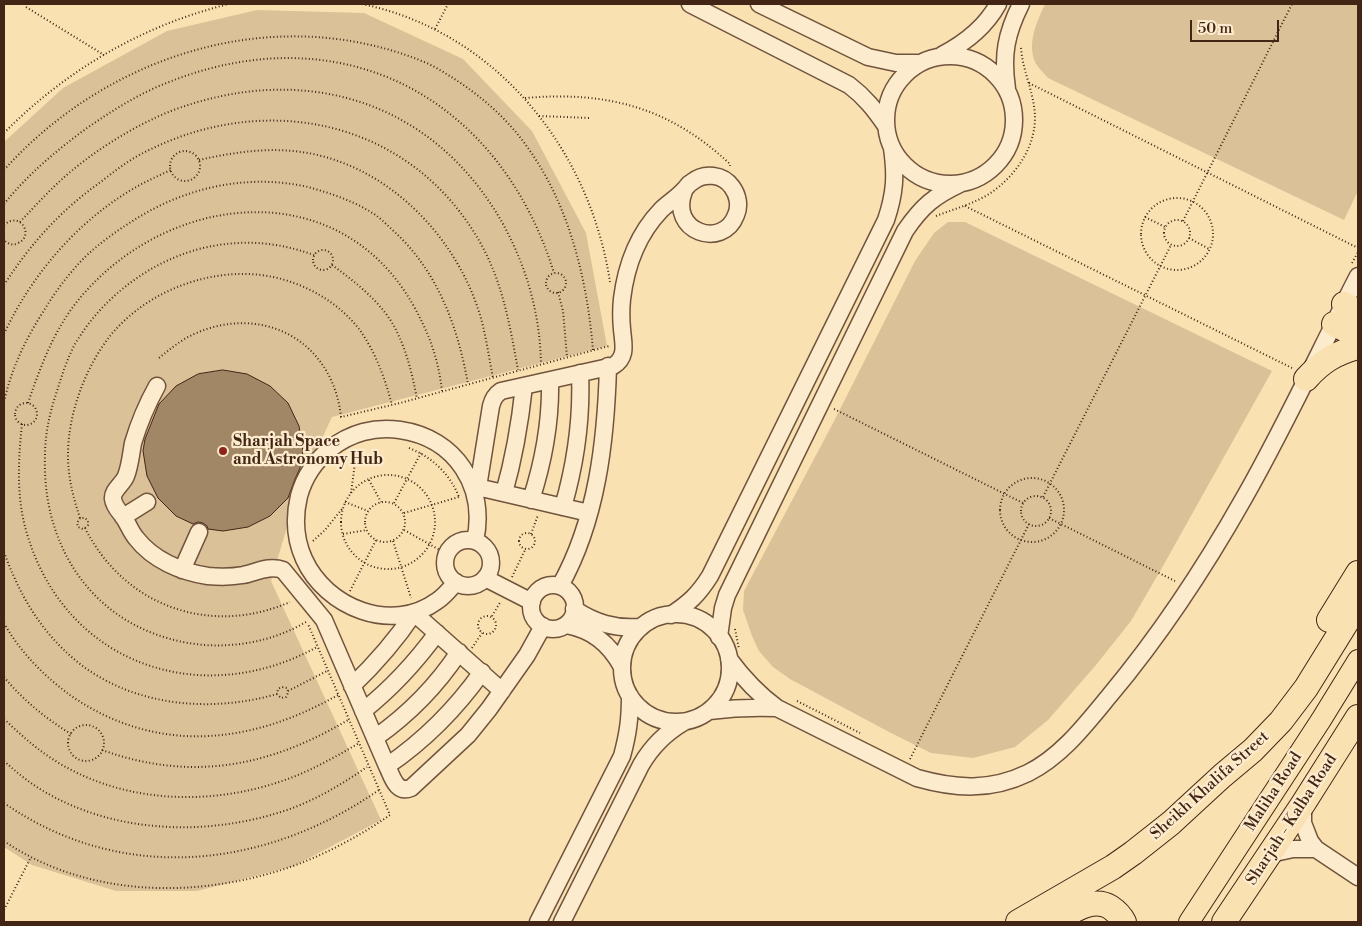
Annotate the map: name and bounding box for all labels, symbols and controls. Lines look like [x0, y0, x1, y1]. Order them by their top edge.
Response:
scale bar [1192, 10, 1281, 42]
text: 50 m [1198, 19, 1232, 38]
place label: Sharjah Space and Astronomy Hub [233, 432, 383, 470]
marker: Sharjah Space and Astronomy Hub [217, 445, 229, 457]
street label: Sheikh Khalifa Street [1147, 728, 1273, 844]
street label: Maliha Road [1241, 749, 1307, 835]
street label: Sharjah - Kalba Road [1242, 751, 1342, 889]

